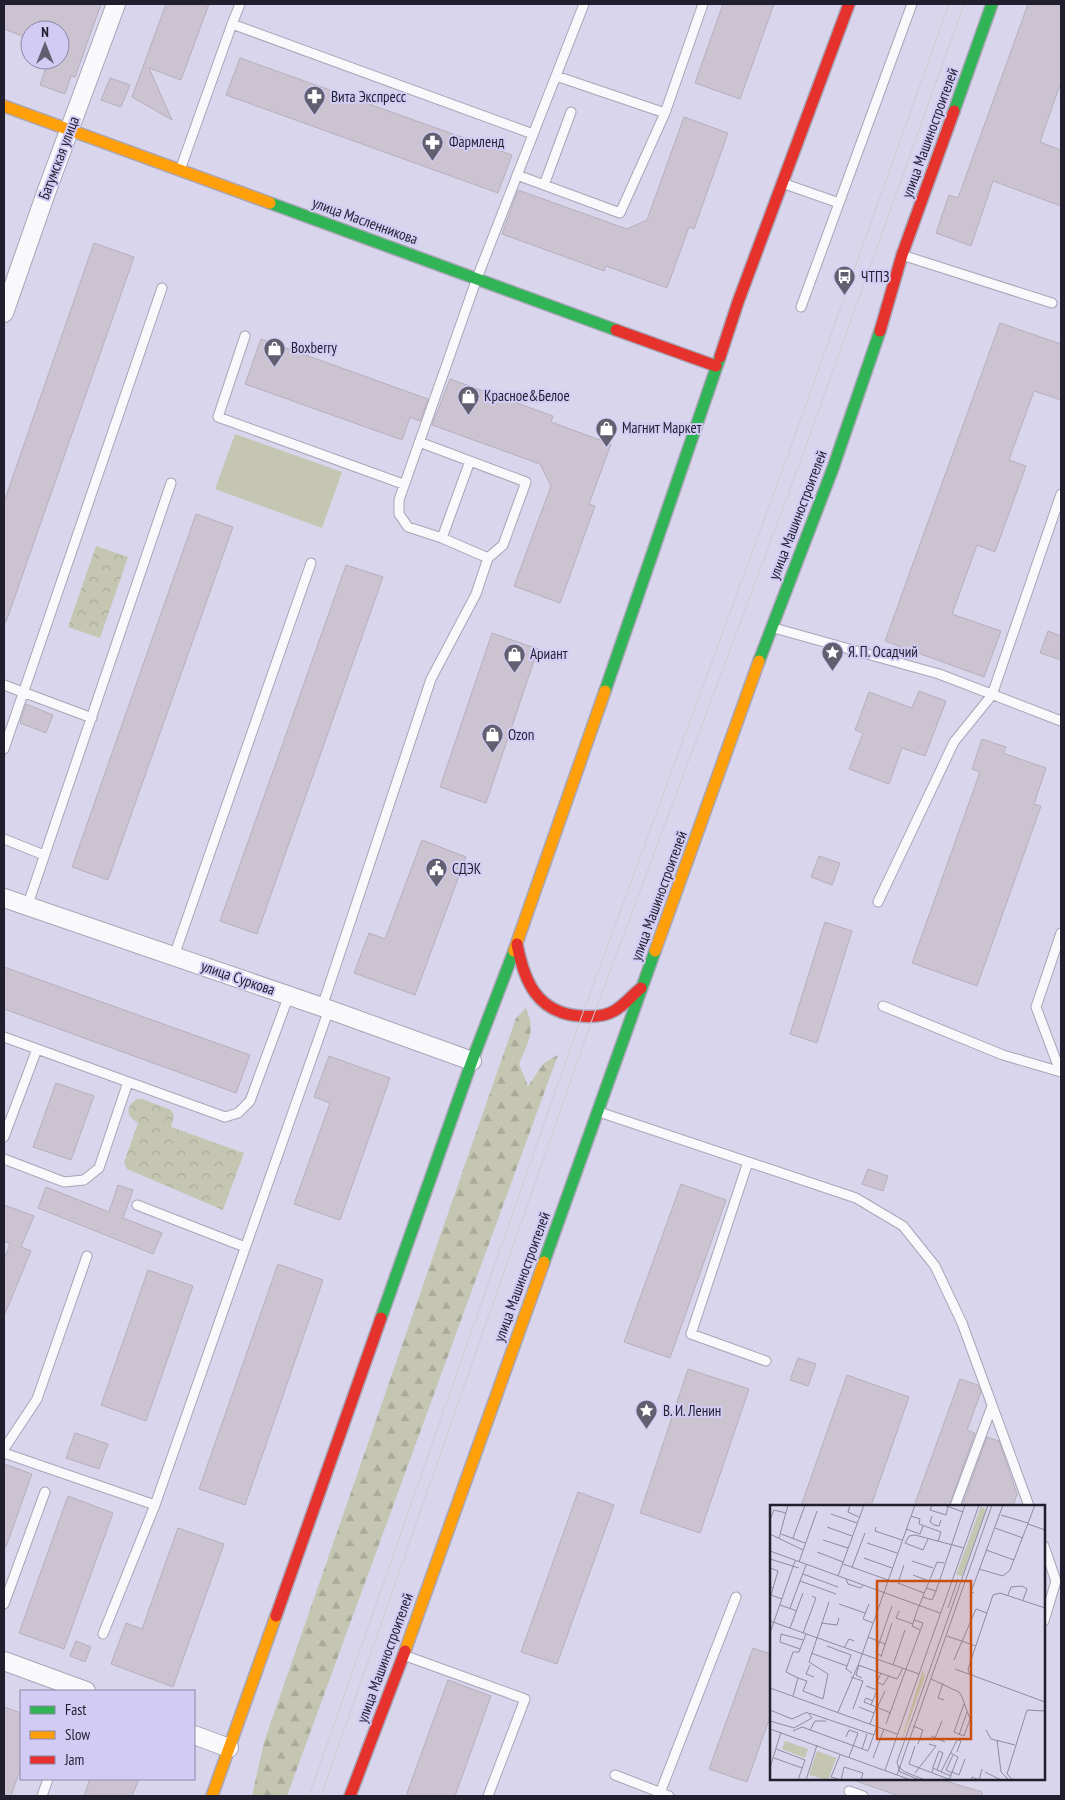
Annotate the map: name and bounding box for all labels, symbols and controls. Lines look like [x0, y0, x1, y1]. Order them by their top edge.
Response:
north arrow [20, 20, 70, 70]
text: N [41, 23, 49, 41]
street label: улица Машиностроителей [897, 65, 962, 200]
pharmacy icon: Вита Экспресс [303, 85, 327, 116]
place label: Вита Экспресс [331, 87, 407, 106]
street label: Батумская улица [34, 113, 83, 202]
pharmacy icon: Фармленд [421, 130, 445, 161]
place label: Фармленд [449, 132, 505, 151]
street label: улица Масленникова [310, 193, 421, 248]
bus stop icon: ЧТПЗ [833, 265, 857, 296]
place label: ЧТПЗ [861, 267, 889, 286]
shop icon: Boxberry [263, 336, 287, 367]
place label: Boxberry [291, 338, 337, 357]
shop icon: Красное&Белое [456, 384, 480, 415]
place label: Красное&Белое [484, 386, 570, 405]
shop icon: Магнит Маркет [594, 416, 618, 447]
place label: Магнит Маркет [622, 418, 702, 437]
street label: улица Машиностроителей [764, 447, 831, 582]
place icon: Я. П. Осадчий [820, 640, 844, 671]
shop icon: Ариант [502, 642, 526, 673]
place label: Я. П. Осадчий [848, 642, 918, 661]
place label: Ариант [530, 644, 568, 663]
shop icon: Ozon [480, 723, 504, 754]
place label: Ozon [508, 725, 534, 744]
street label: улица Машиностроителей [626, 828, 691, 963]
public building icon: СДЭК [424, 857, 448, 888]
place label: СДЭК [452, 859, 482, 878]
street label: улица Суркова [199, 956, 278, 999]
street label: улица Машиностроителей [489, 1209, 554, 1344]
place icon: В. И. Ленин [635, 1399, 659, 1430]
place label: В. И. Ленин [663, 1401, 721, 1420]
inset map [770, 1505, 1045, 1780]
street label: улица Машиностроителей [352, 1590, 417, 1725]
legend [20, 1690, 195, 1780]
text: Fast [65, 1700, 86, 1719]
text: Slow [65, 1725, 90, 1744]
text: Jam [64, 1750, 84, 1769]

